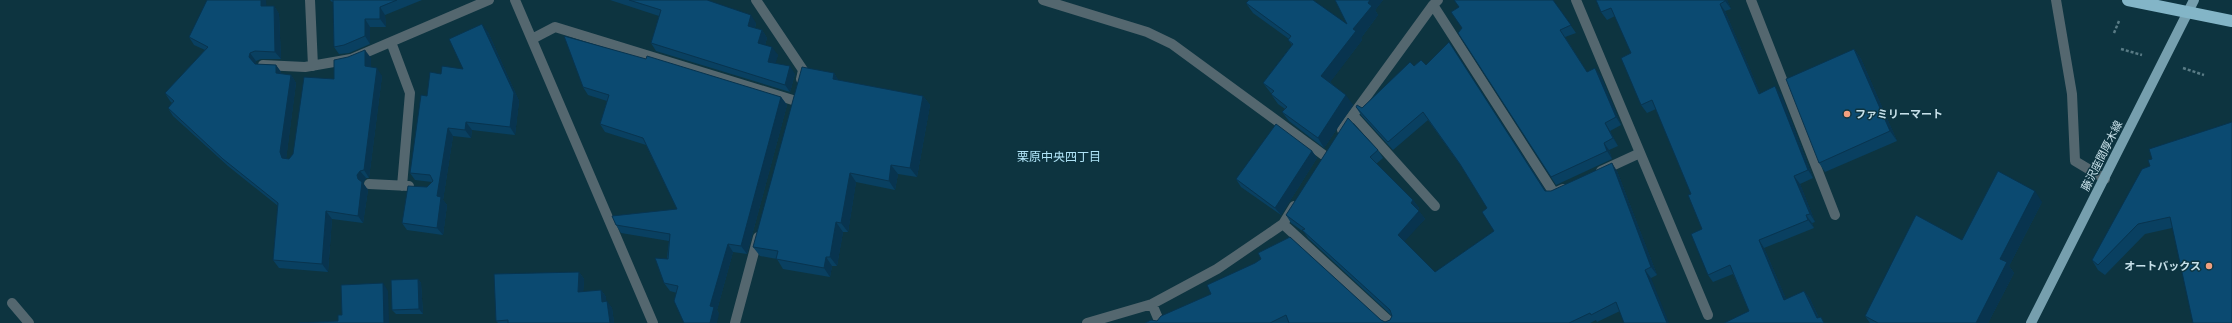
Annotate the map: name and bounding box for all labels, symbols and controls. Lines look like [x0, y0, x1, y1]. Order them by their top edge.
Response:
place label: ファミリーマート [1855, 108, 1943, 121]
marker: ファミリーマート [1842, 109, 1852, 119]
street label: 藤沢座間厚木線 [2079, 119, 2125, 193]
district label: 栗原中央四丁目 [1017, 150, 1101, 164]
place label: オートバックス [2124, 260, 2201, 273]
marker: オートバックス [2204, 261, 2214, 271]

